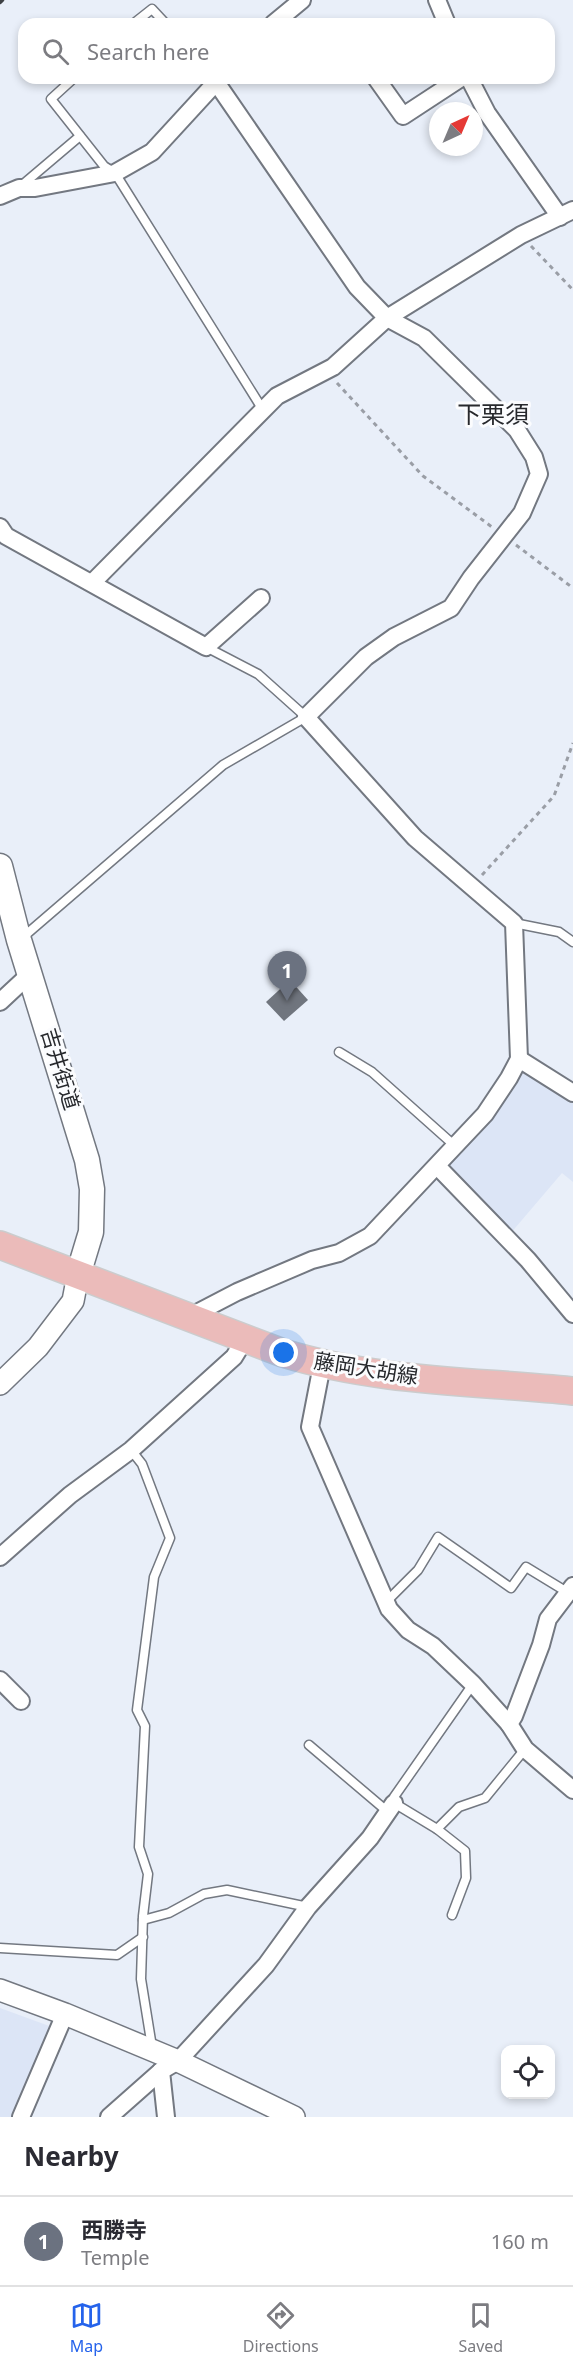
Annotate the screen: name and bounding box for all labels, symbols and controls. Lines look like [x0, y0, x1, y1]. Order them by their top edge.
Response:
search box [18, 18, 555, 84]
icon: search [39, 35, 72, 68]
text: Search here [87, 36, 209, 66]
north arrow [429, 102, 483, 156]
district label: 下栗須 [457, 397, 529, 430]
pin: 1 [268, 952, 306, 1001]
street label: 吉井街道 [35, 1024, 87, 1113]
your location [269, 1338, 298, 1367]
street label: 藤岡大胡線 [312, 1346, 420, 1390]
map controls [501, 2045, 555, 2099]
button: locate [501, 2045, 555, 2099]
text: Nearby [24, 2138, 119, 2174]
text: 西勝寺 [81, 2214, 147, 2244]
text: 1 [38, 2228, 49, 2255]
text: 160 m [491, 2228, 549, 2255]
text: Temple [81, 2244, 149, 2271]
tab: Map [70, 2299, 103, 2357]
tab: Directions [243, 2299, 319, 2357]
tab: Saved [458, 2299, 503, 2357]

